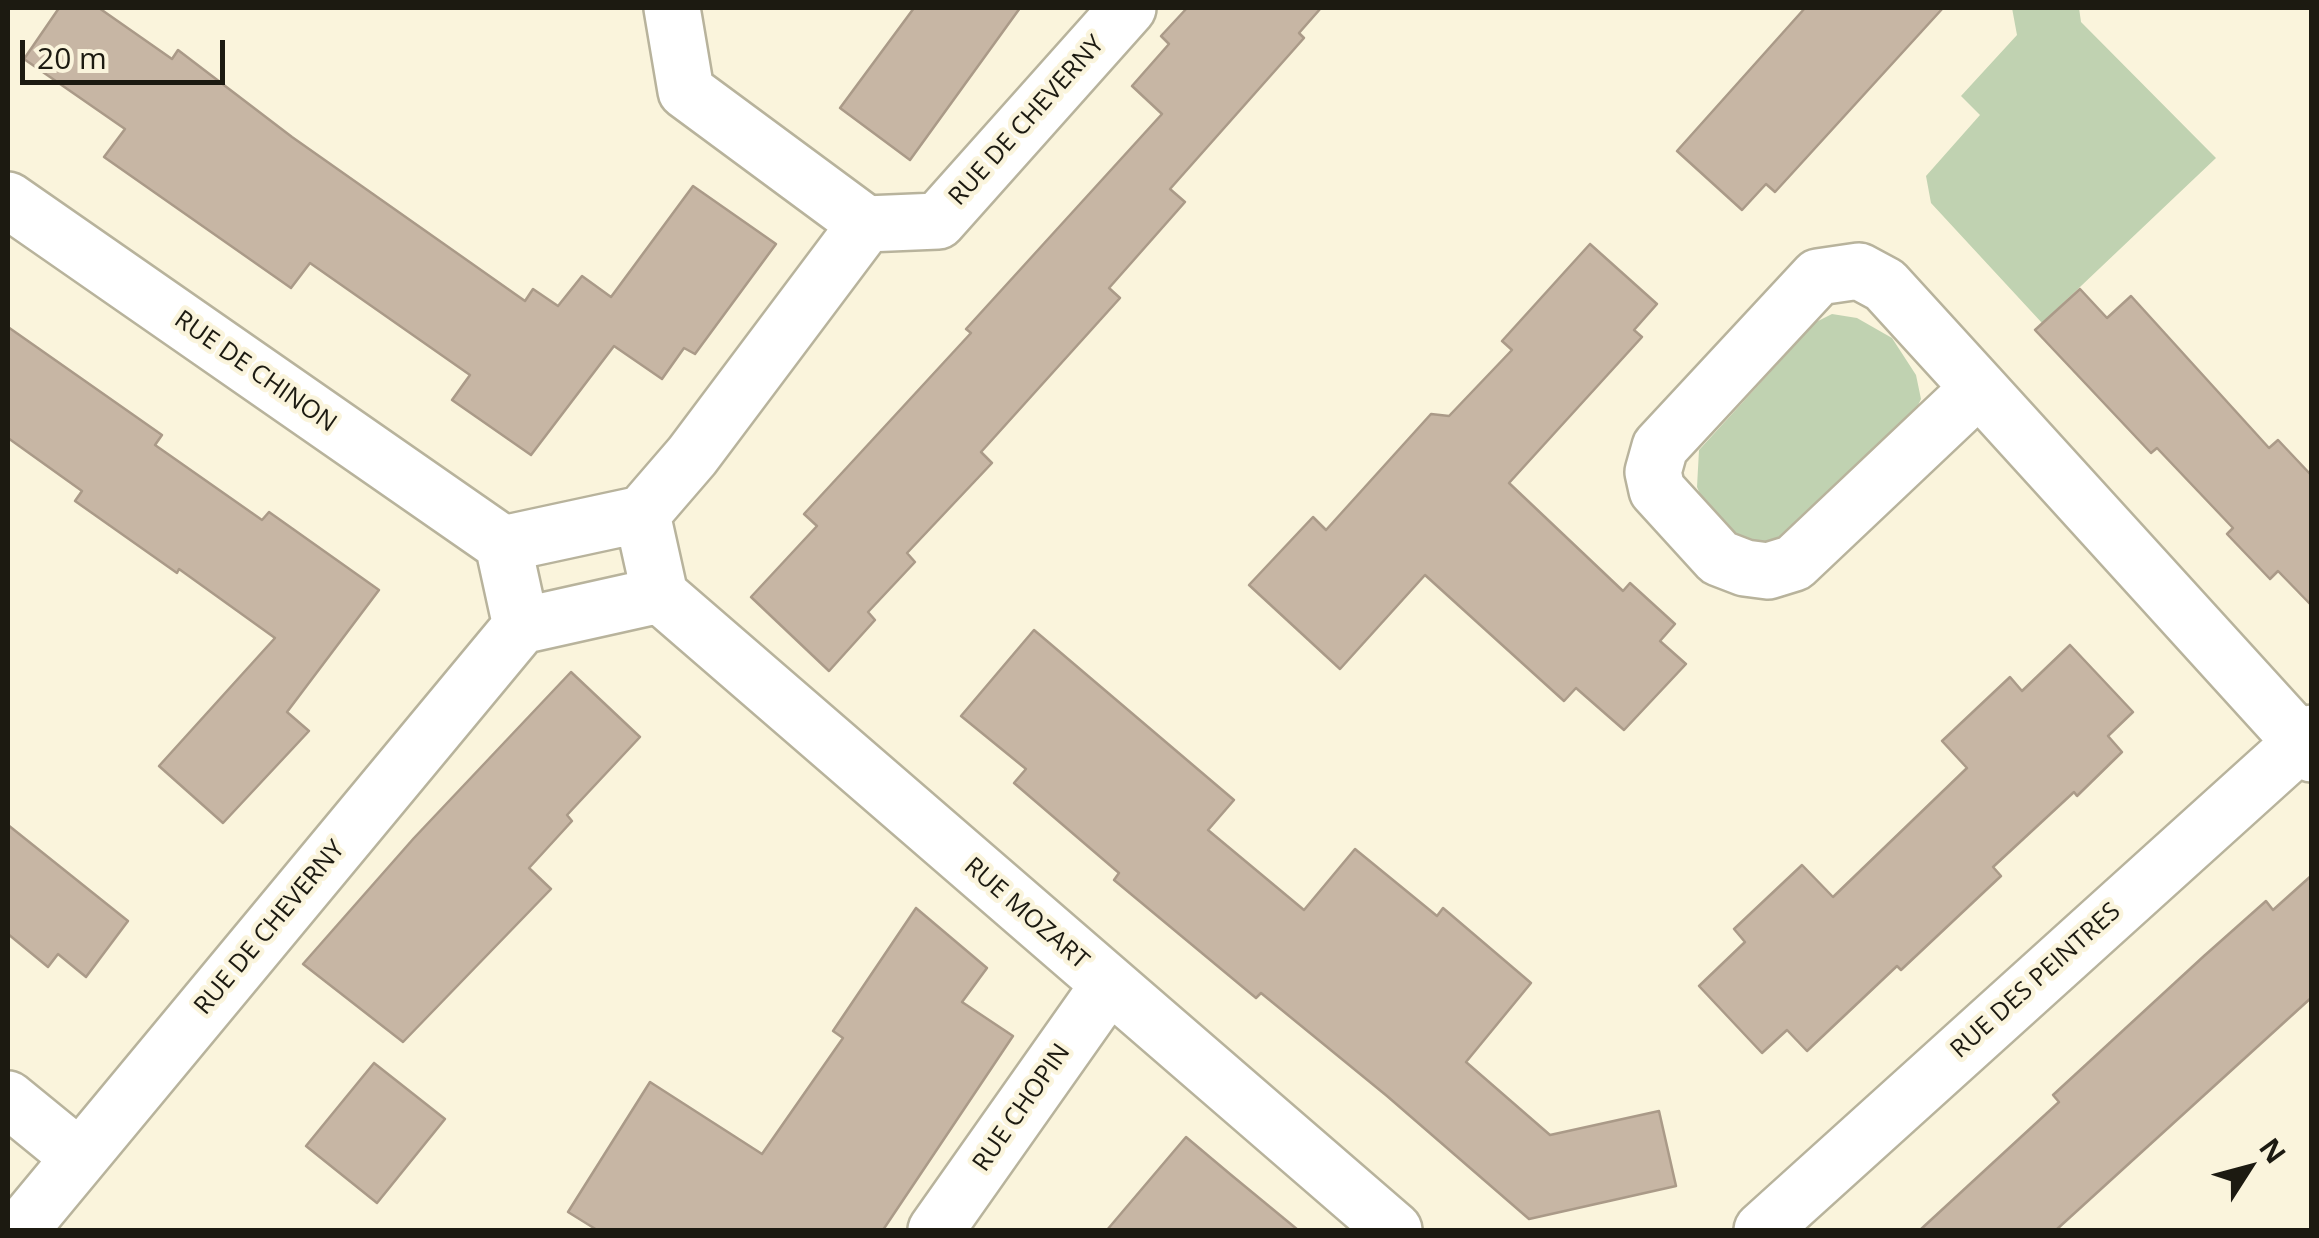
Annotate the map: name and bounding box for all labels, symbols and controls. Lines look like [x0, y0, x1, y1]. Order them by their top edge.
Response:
scale bar [25, 20, 230, 82]
street label: RUE DE CHEVERNY [943, 30, 1111, 212]
text: 20 m [37, 37, 107, 78]
street label: RUE DE CHINON [168, 305, 342, 439]
street label: RUE DE CHEVERNY [189, 835, 351, 1021]
street label: RUE MOZART [958, 852, 1094, 976]
street label: RUE DES PEINTRES [1945, 897, 2127, 1065]
street label: RUE CHOPIN [967, 1039, 1077, 1177]
north arrow [2199, 1118, 2299, 1218]
text: N [2251, 1130, 2295, 1171]

